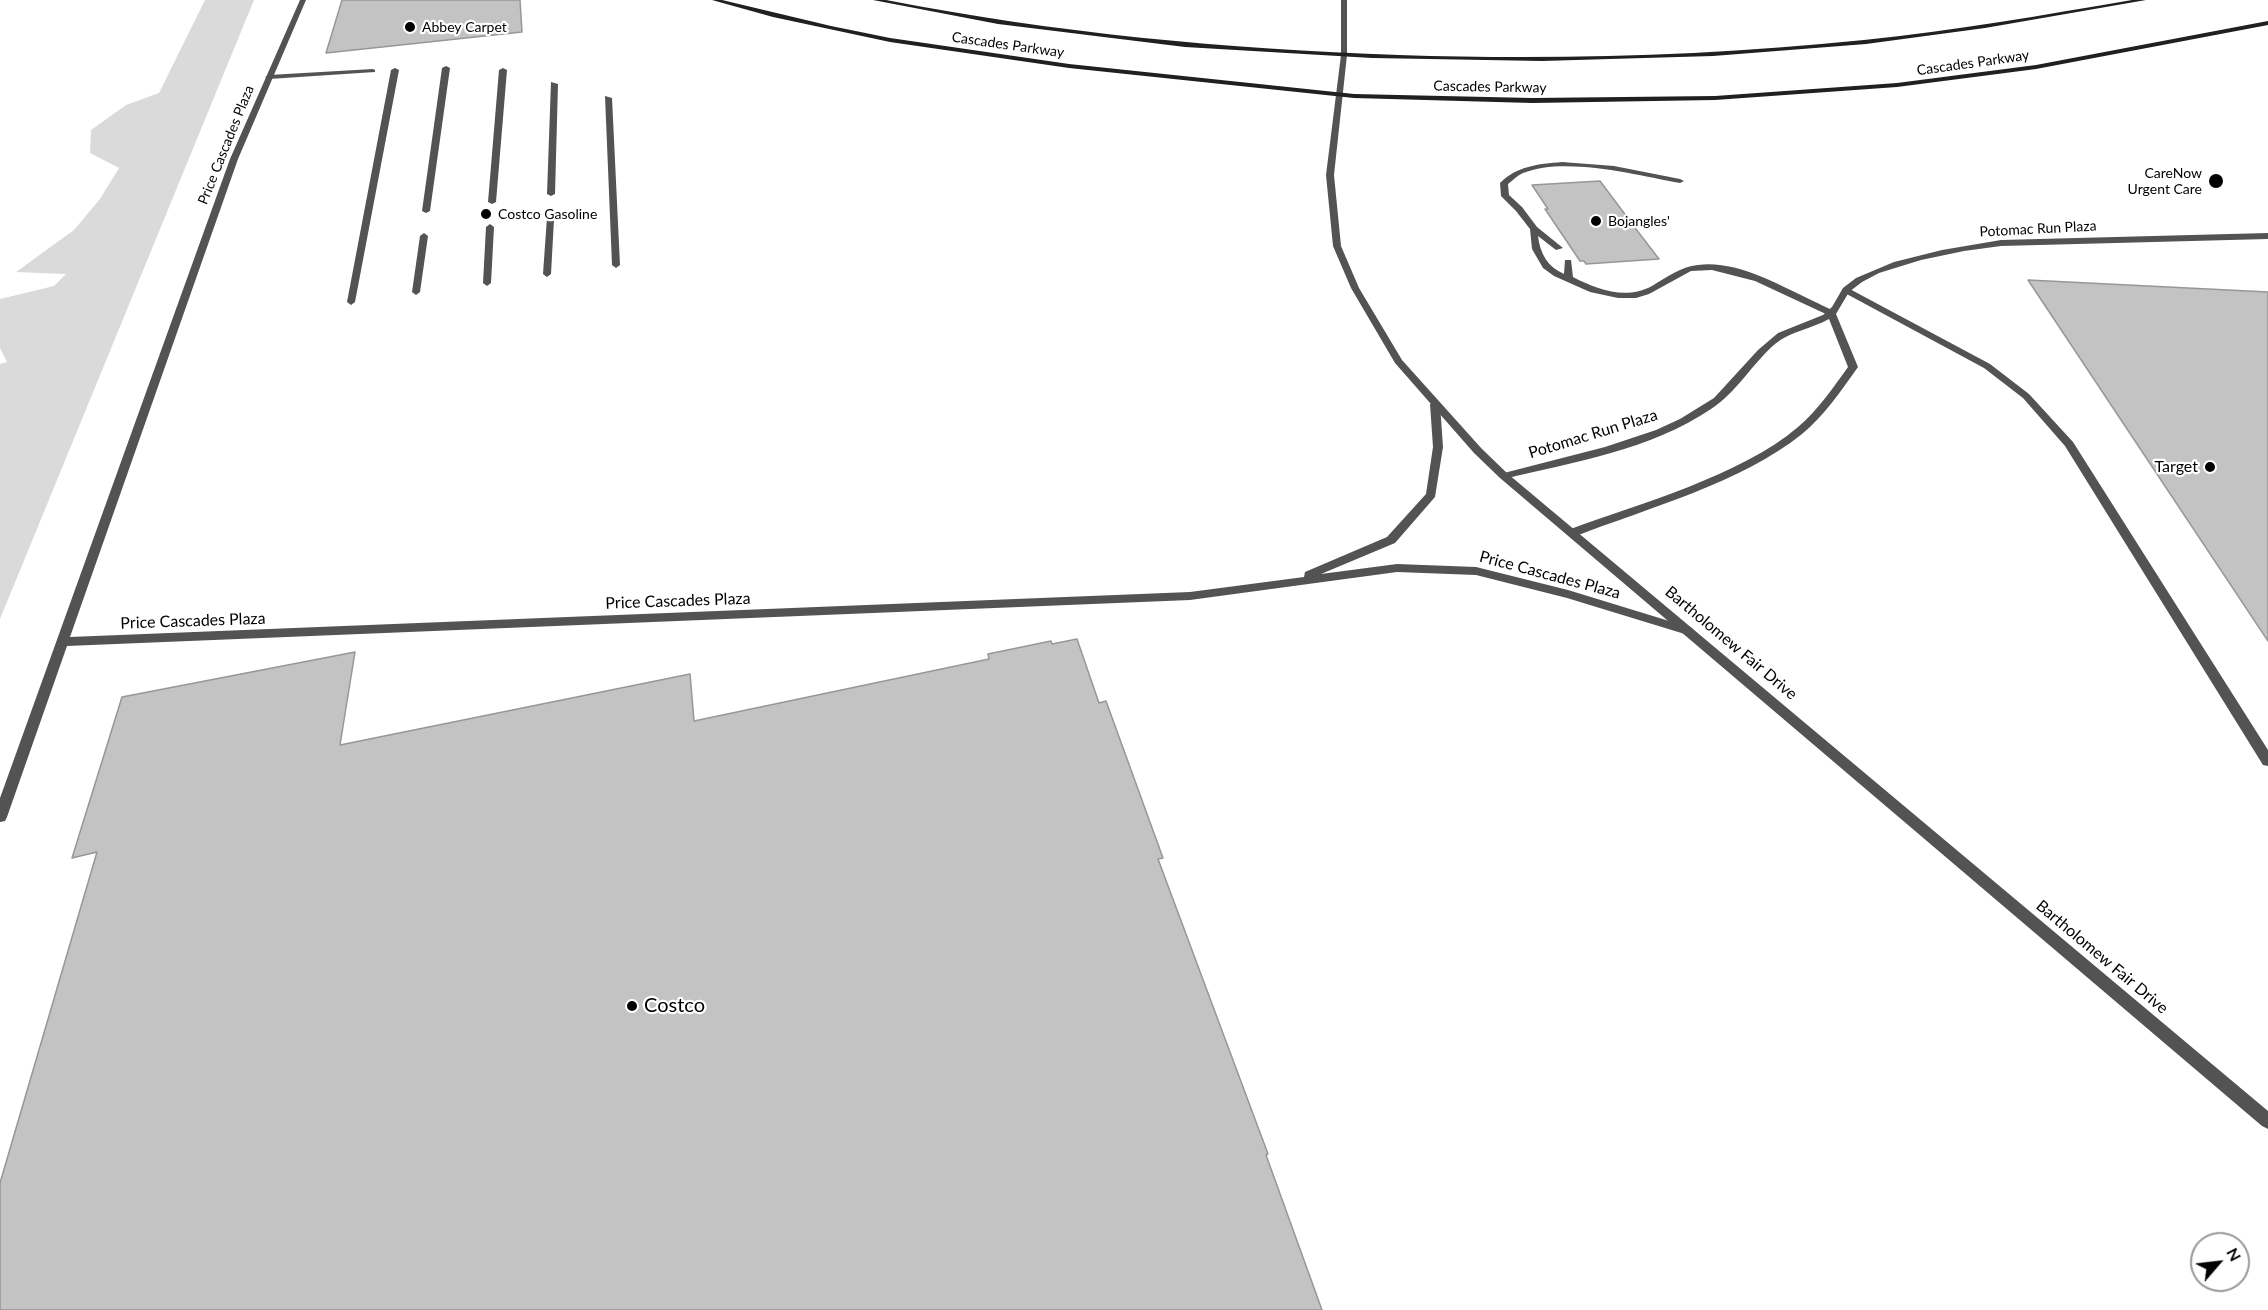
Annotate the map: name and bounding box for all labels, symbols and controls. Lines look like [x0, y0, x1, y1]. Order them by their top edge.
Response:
place label: Abbey Carpet [422, 19, 507, 35]
marker: Abbey Carpet [403, 20, 417, 34]
street label: Cascades Parkway [951, 29, 1065, 61]
street label: Cascades Parkway [1916, 47, 2030, 79]
street label: Cascades Parkway [1433, 78, 1547, 96]
street label: Price Cascades Plaza [194, 83, 258, 207]
place label: CareNow Urgent Care [2128, 165, 2202, 198]
marker: CareNow Urgent Care [2207, 172, 2225, 190]
place label: Costco Gasoline [498, 206, 597, 222]
marker: Costco Gasoline [479, 207, 493, 221]
place label: Bojangles' [1608, 213, 1670, 229]
marker: Bojangles' [1589, 214, 1603, 228]
street label: Potomac Run Plaza [1979, 218, 2097, 240]
street label: Potomac Run Plaza [1526, 405, 1660, 463]
place label: Target [2154, 457, 2198, 477]
marker: Target [2203, 460, 2217, 474]
street label: Price Cascades Plaza [1477, 547, 1623, 603]
street label: Bartholomew Fair Drive [1661, 582, 1801, 704]
street label: Price Cascades Plaza [605, 589, 751, 613]
street label: Price Cascades Plaza [120, 609, 266, 633]
street label: Bartholomew Fair Drive [2032, 896, 2172, 1018]
place label: Costco [644, 994, 705, 1018]
marker: Costco [625, 999, 639, 1013]
north arrow [2190, 1232, 2250, 1292]
text: N [2223, 1244, 2246, 1264]

